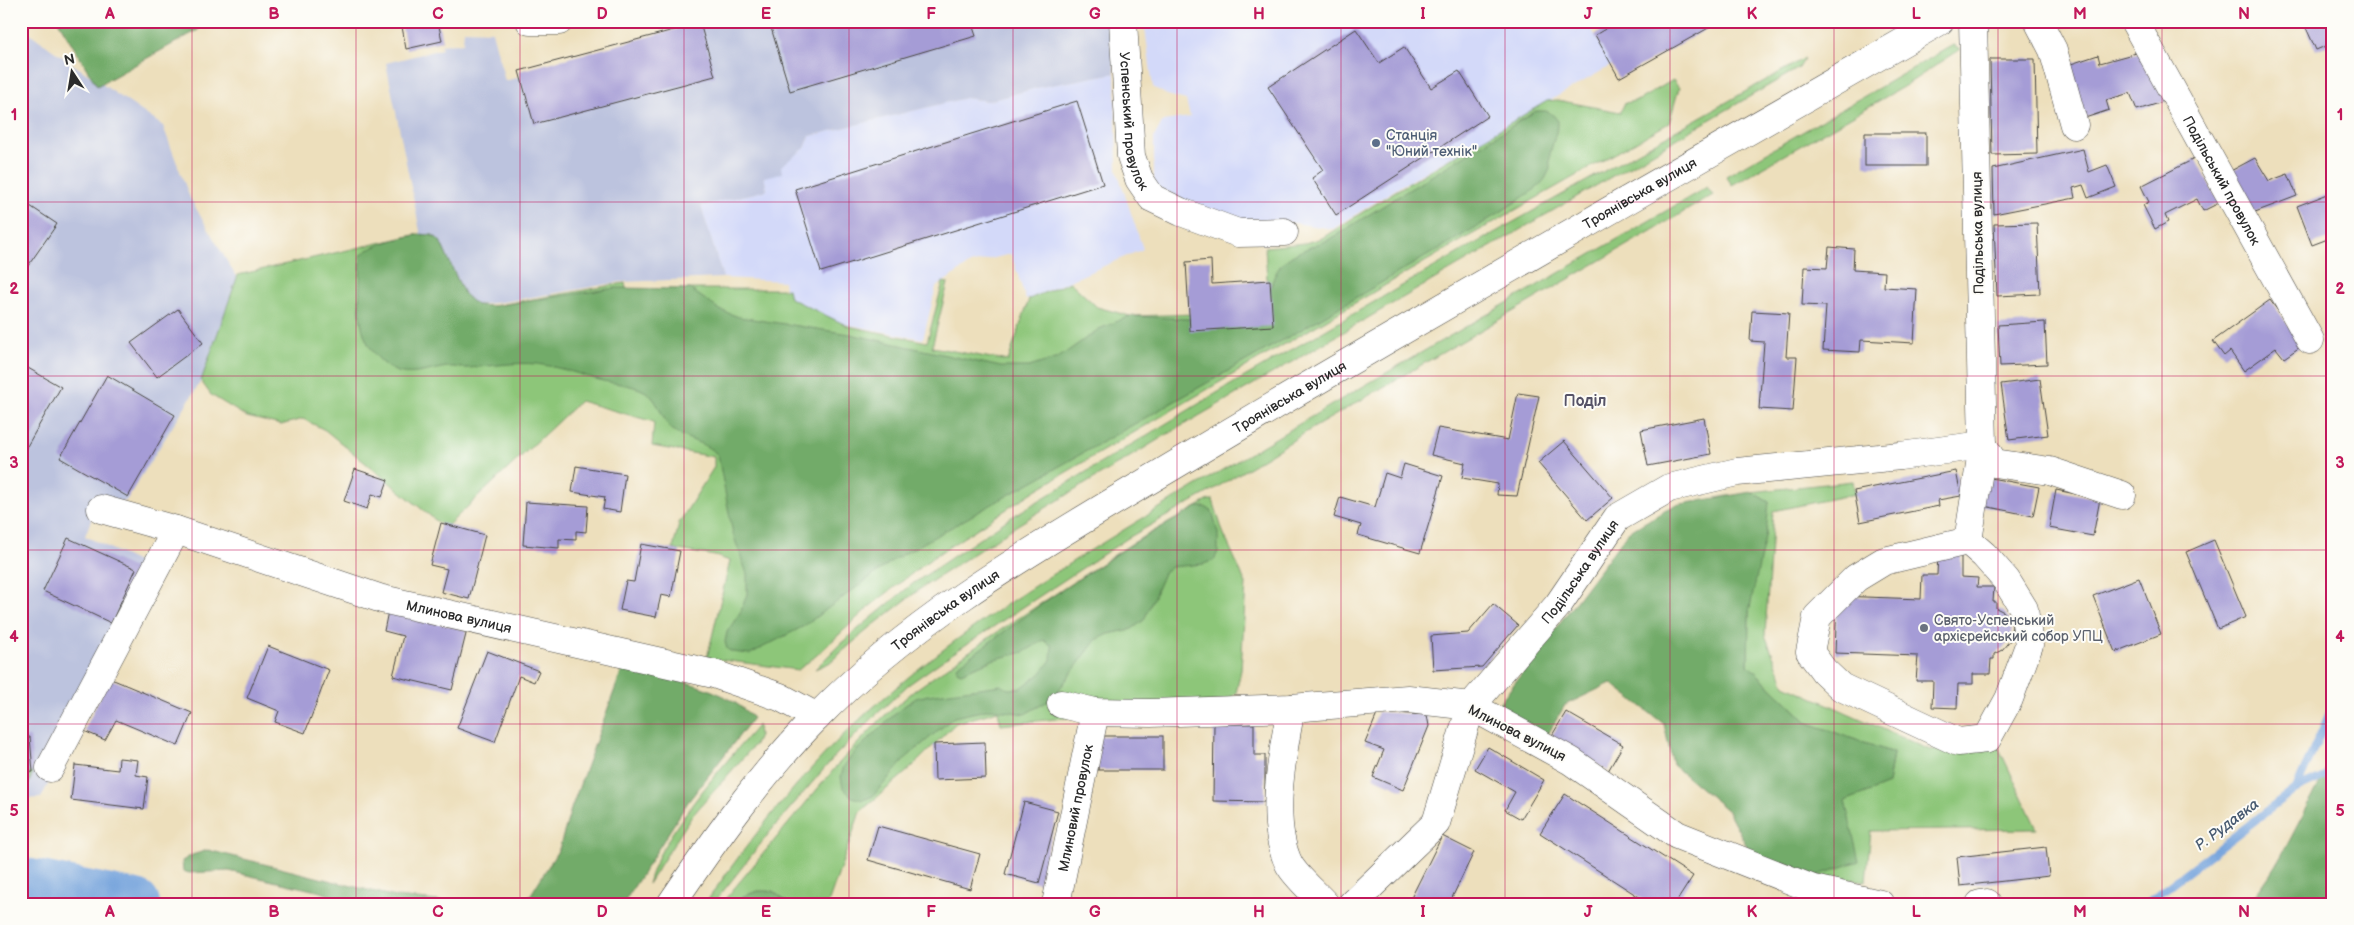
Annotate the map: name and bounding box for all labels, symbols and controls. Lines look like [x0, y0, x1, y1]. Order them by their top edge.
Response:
text: A [104, 5, 115, 24]
text: B [268, 5, 280, 24]
text: C [432, 5, 444, 24]
text: D [596, 5, 608, 24]
text: E [761, 5, 771, 24]
text: F [926, 5, 936, 24]
text: G [1089, 5, 1101, 24]
text: H [1253, 5, 1265, 24]
text: I [1420, 5, 1426, 24]
text: J [1584, 5, 1593, 24]
text: K [1747, 5, 1758, 24]
text: L [1911, 5, 1921, 24]
text: M [2073, 5, 2087, 24]
text: N [2238, 5, 2250, 24]
north arrow [48, 48, 98, 98]
text: N [62, 50, 76, 69]
street label: Успенський провулок [1116, 51, 1153, 194]
text: 1 [11, 106, 17, 125]
text: 1 [2337, 106, 2343, 125]
street label: Подільський провулок [2179, 113, 2265, 248]
place label: Станція "Юний технік" [1386, 127, 1477, 160]
marker: Станція "Юний технік" [1370, 137, 1382, 149]
street label: Троянівська вулиця [1580, 154, 1700, 233]
street label: Подільська вулиця [1968, 171, 1988, 295]
text: 2 [9, 280, 19, 299]
text: 2 [2335, 280, 2345, 299]
street label: Троянівська вулиця [1230, 357, 1349, 437]
district label: Поділ [1564, 392, 1607, 411]
text: 3 [9, 454, 19, 473]
text: 3 [2335, 454, 2345, 473]
street label: Подільська вулиця [1537, 516, 1622, 627]
street label: Троянівська вулиця [888, 566, 1003, 654]
street label: Млинова вулиця [405, 596, 514, 637]
place label: Свято-Успенський архієрейський собор УПЦ [1934, 612, 2103, 645]
marker: Свято-Успенський архієрейський собор УПЦ [1918, 622, 1930, 634]
text: 4 [9, 628, 19, 647]
text: 4 [2335, 628, 2345, 647]
street label: Млинова вулиця [1465, 701, 1569, 765]
street label: Млиновий провулок [1054, 742, 1097, 873]
water label: Р. Рудавка [2191, 795, 2263, 855]
text: 5 [9, 802, 19, 821]
text: 5 [2335, 802, 2345, 821]
text: A [104, 903, 115, 922]
text: B [268, 903, 280, 922]
text: C [432, 903, 444, 922]
text: D [596, 903, 608, 922]
text: E [761, 903, 771, 922]
text: F [926, 903, 936, 922]
text: G [1089, 903, 1101, 922]
text: H [1253, 903, 1265, 922]
text: I [1420, 903, 1426, 922]
text: J [1584, 903, 1593, 922]
text: K [1747, 903, 1758, 922]
text: L [1911, 903, 1921, 922]
text: M [2073, 903, 2087, 922]
text: N [2238, 903, 2250, 922]

